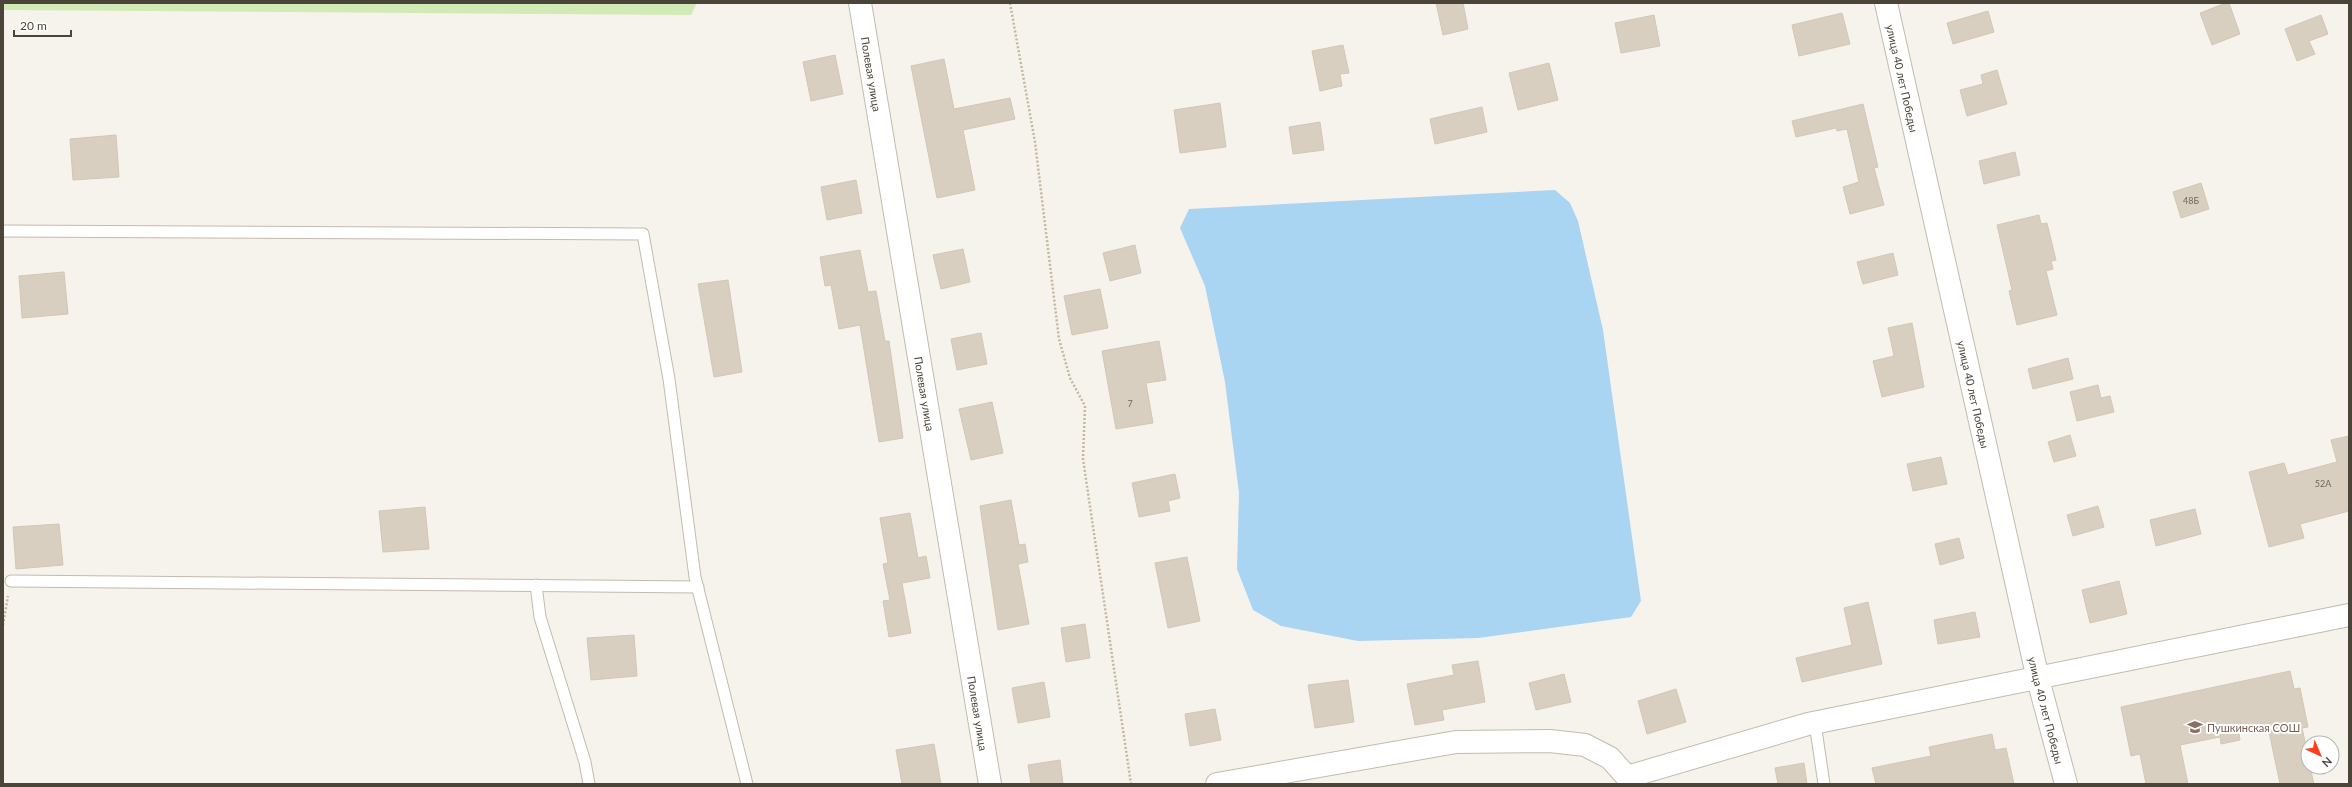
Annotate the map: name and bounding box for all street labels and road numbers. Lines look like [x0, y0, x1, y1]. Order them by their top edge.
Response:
street label: улица 40 лет Победы [1884, 23, 1921, 133]
street label: Полевая улица [859, 36, 884, 112]
street label: улица 40 лет Победы [1956, 339, 1992, 449]
street label: Полевая улица [912, 355, 938, 432]
street label: улица 40 лет Победы [2027, 655, 2067, 765]
street label: Полевая улица [966, 675, 991, 752]

